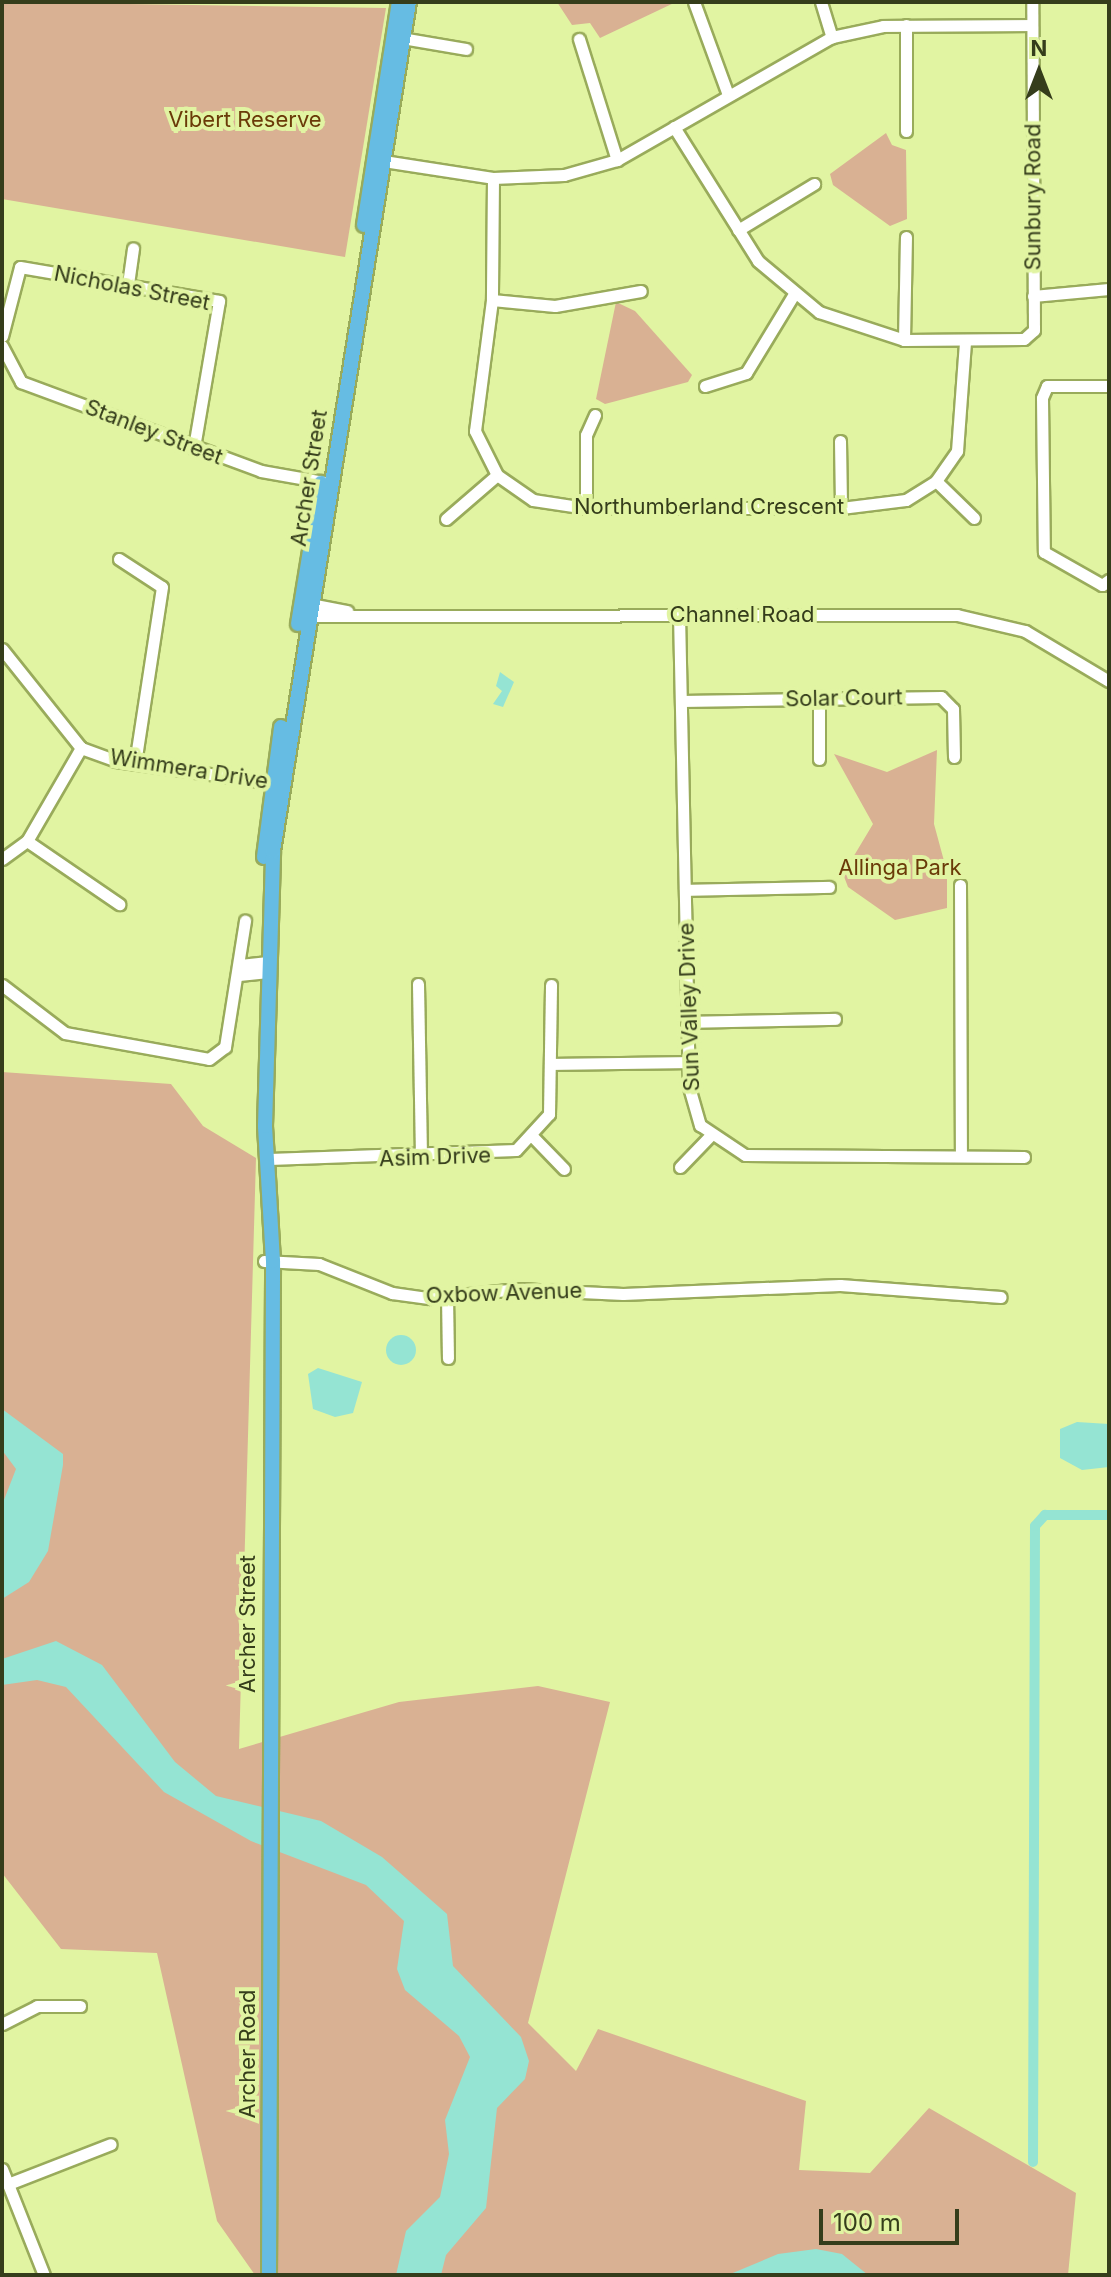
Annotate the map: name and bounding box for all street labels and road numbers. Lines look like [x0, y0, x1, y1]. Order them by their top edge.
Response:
street label: Sunbury Road [1020, 124, 1046, 270]
street label: Nicholas Street [52, 260, 212, 316]
street label: Stanley Street [82, 394, 226, 470]
street label: Archer Street [285, 408, 333, 548]
street label: Northumberland Crescent [574, 494, 844, 520]
street label: Channel Road [670, 602, 814, 628]
street label: Solar Court [785, 684, 903, 712]
street label: Wimmera Drive [108, 743, 270, 795]
street label: Sun Valley Drive [673, 922, 705, 1092]
street label: Asim Drive [378, 1142, 492, 1172]
street label: Oxbow Avenue [425, 1277, 583, 1309]
street label: Archer Street [235, 1555, 261, 1693]
street label: Archer Road [235, 1989, 261, 2119]

